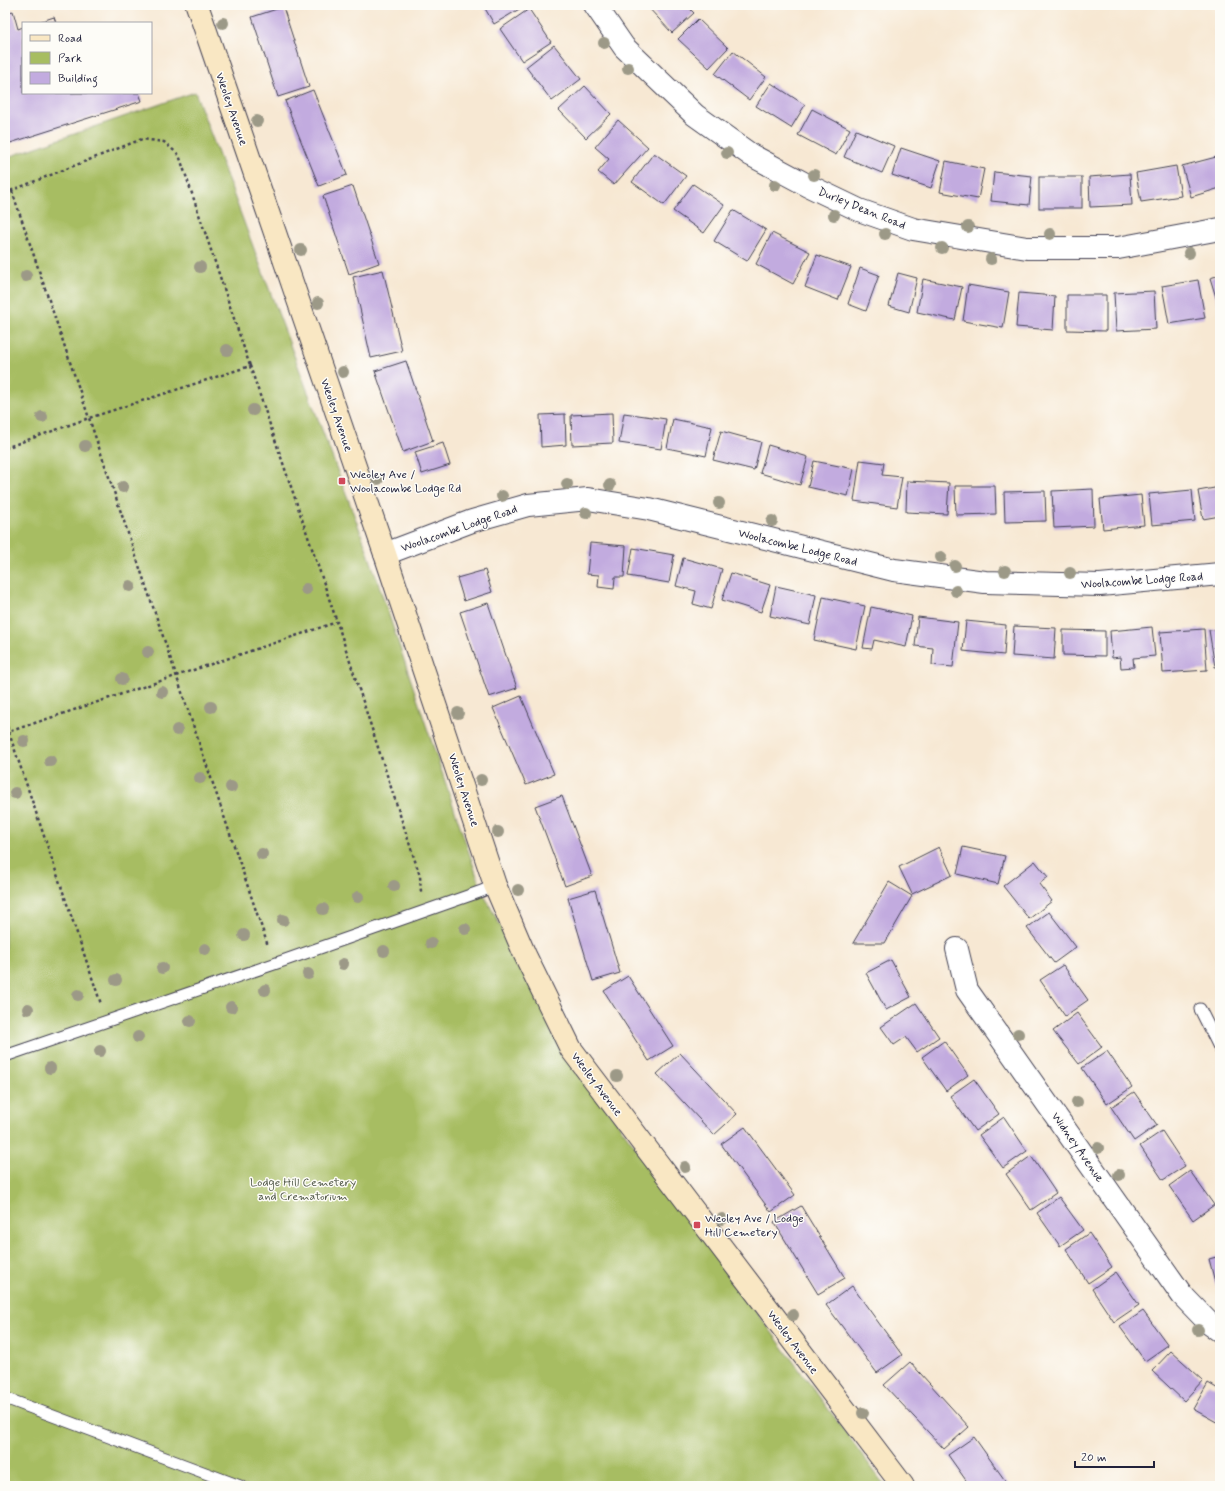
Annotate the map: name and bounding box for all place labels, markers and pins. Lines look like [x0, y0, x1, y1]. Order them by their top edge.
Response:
place label: Weoley Ave / Woolacombe Lodge Rd [350, 467, 461, 497]
marker: Weoley Ave / Woolacombe Lodge Rd [337, 476, 347, 486]
place label: Weoley Ave / Lodge Hill Cemetery [705, 1211, 804, 1241]
marker: Weoley Ave / Lodge Hill Cemetery [692, 1220, 702, 1230]

